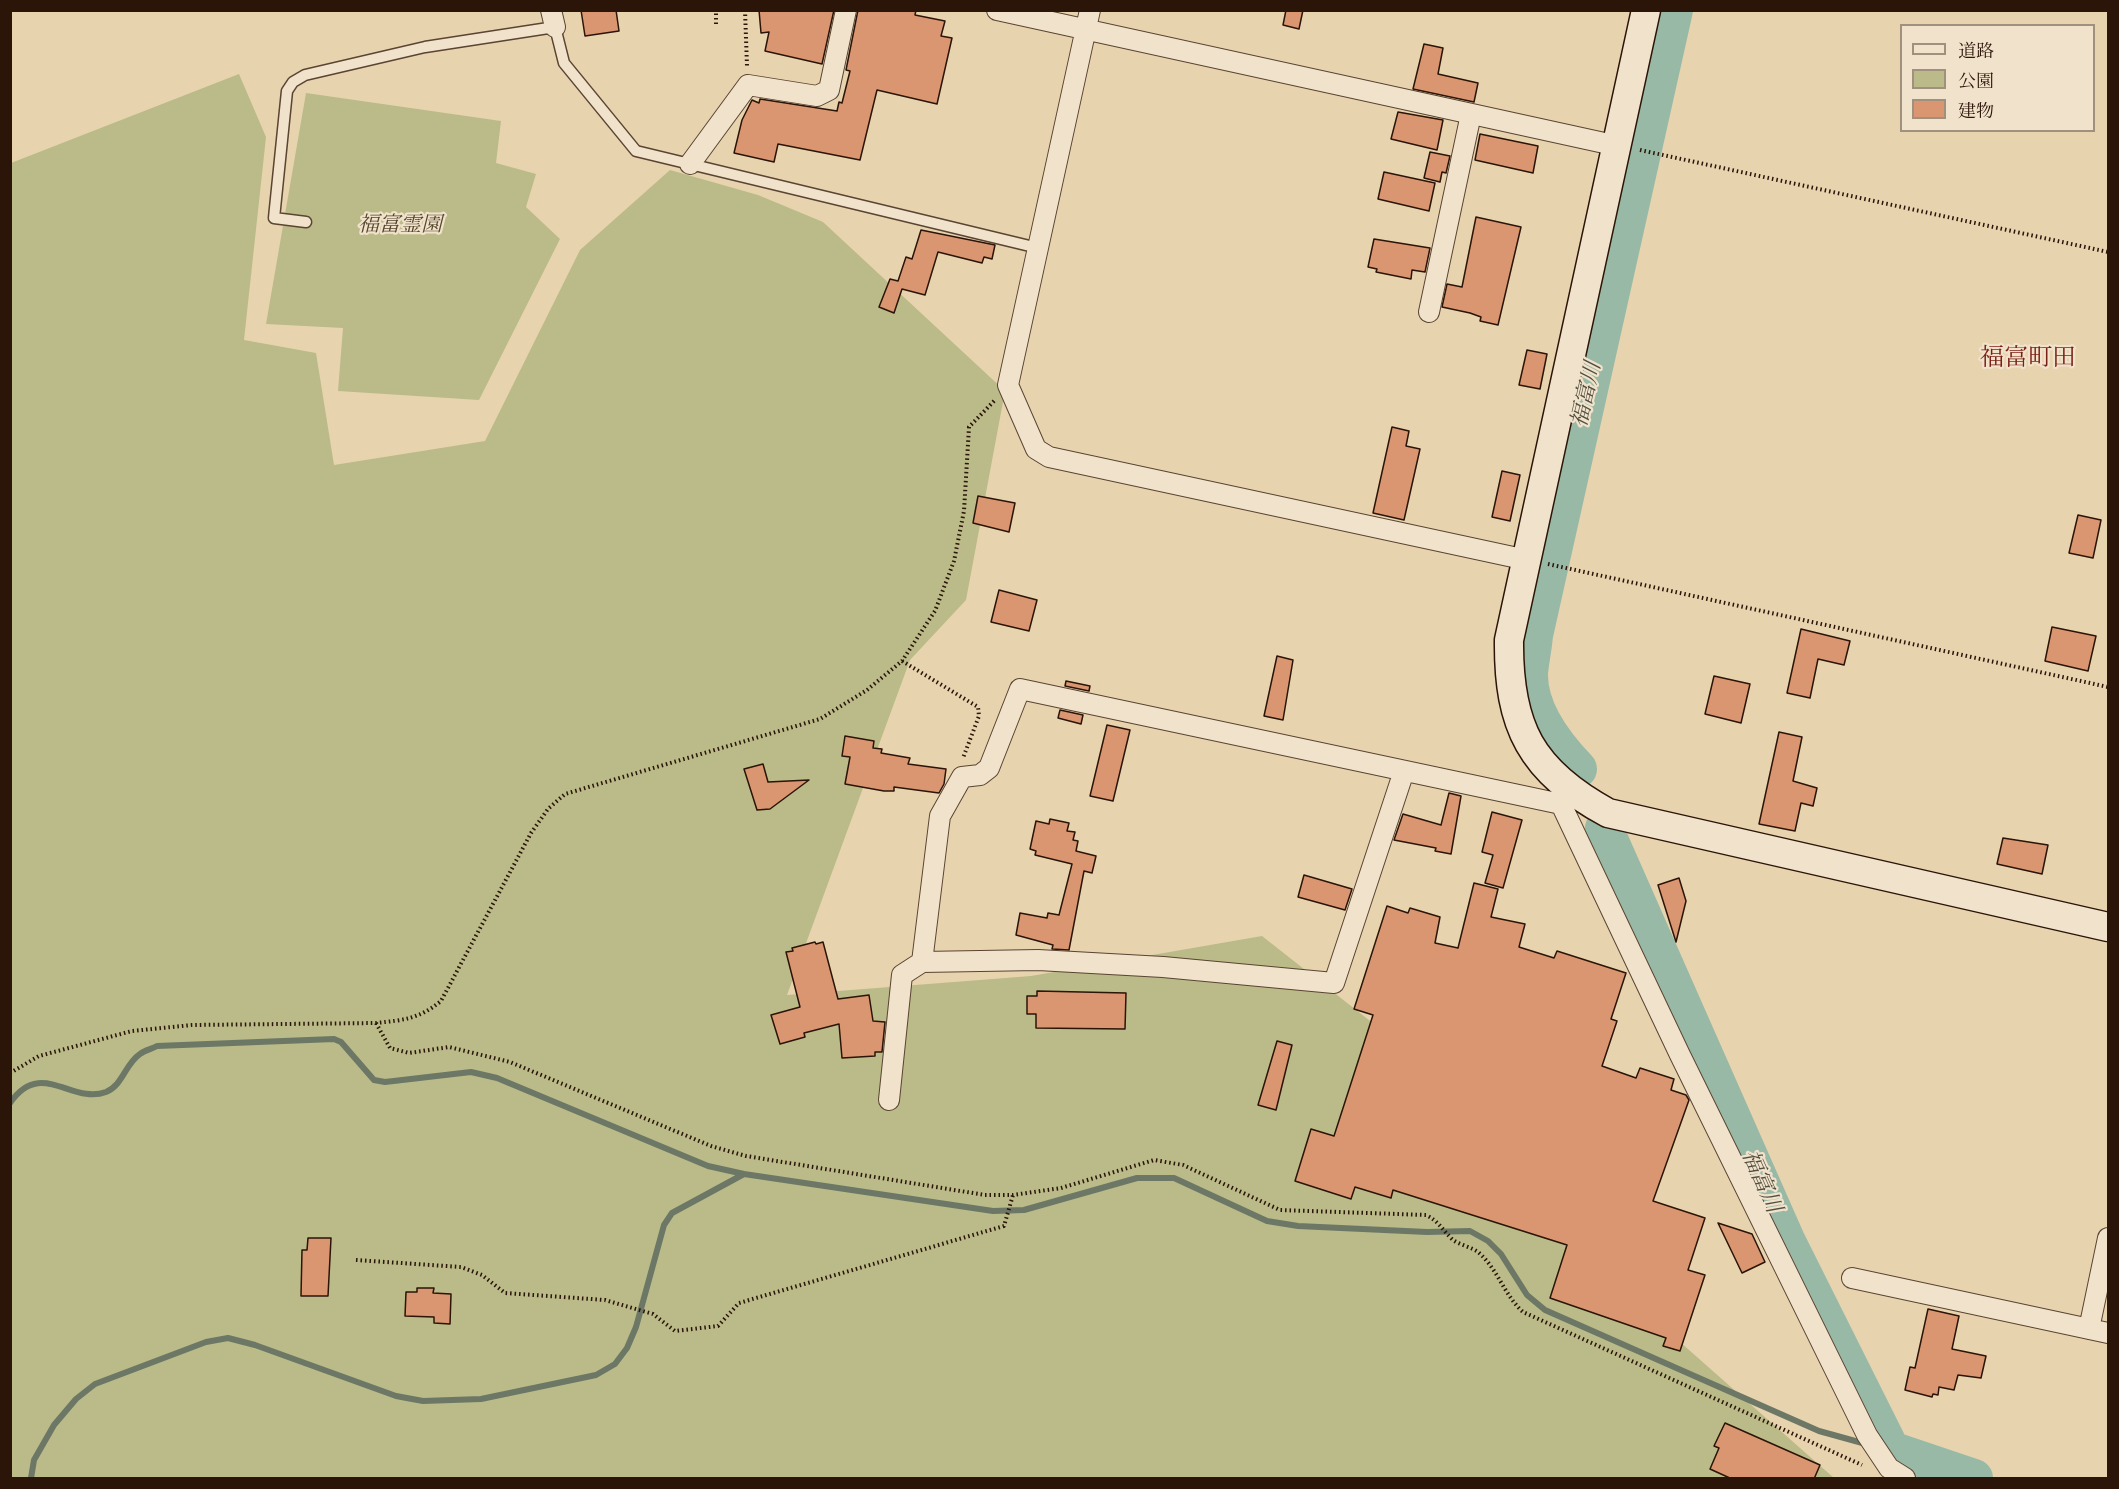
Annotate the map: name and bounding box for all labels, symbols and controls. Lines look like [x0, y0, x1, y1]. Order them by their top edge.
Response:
legend [1900, 24, 2095, 132]
text: 道路 [1958, 40, 1994, 63]
text: 公園 [1958, 70, 1994, 93]
text: 建物 [1958, 100, 1994, 123]
park label: 福富霊園 [358, 213, 442, 239]
district label: 福富町田 [1980, 346, 2076, 374]
water label: 福富川 [1568, 360, 1608, 430]
water label: 福富川 [1735, 1146, 1785, 1218]

